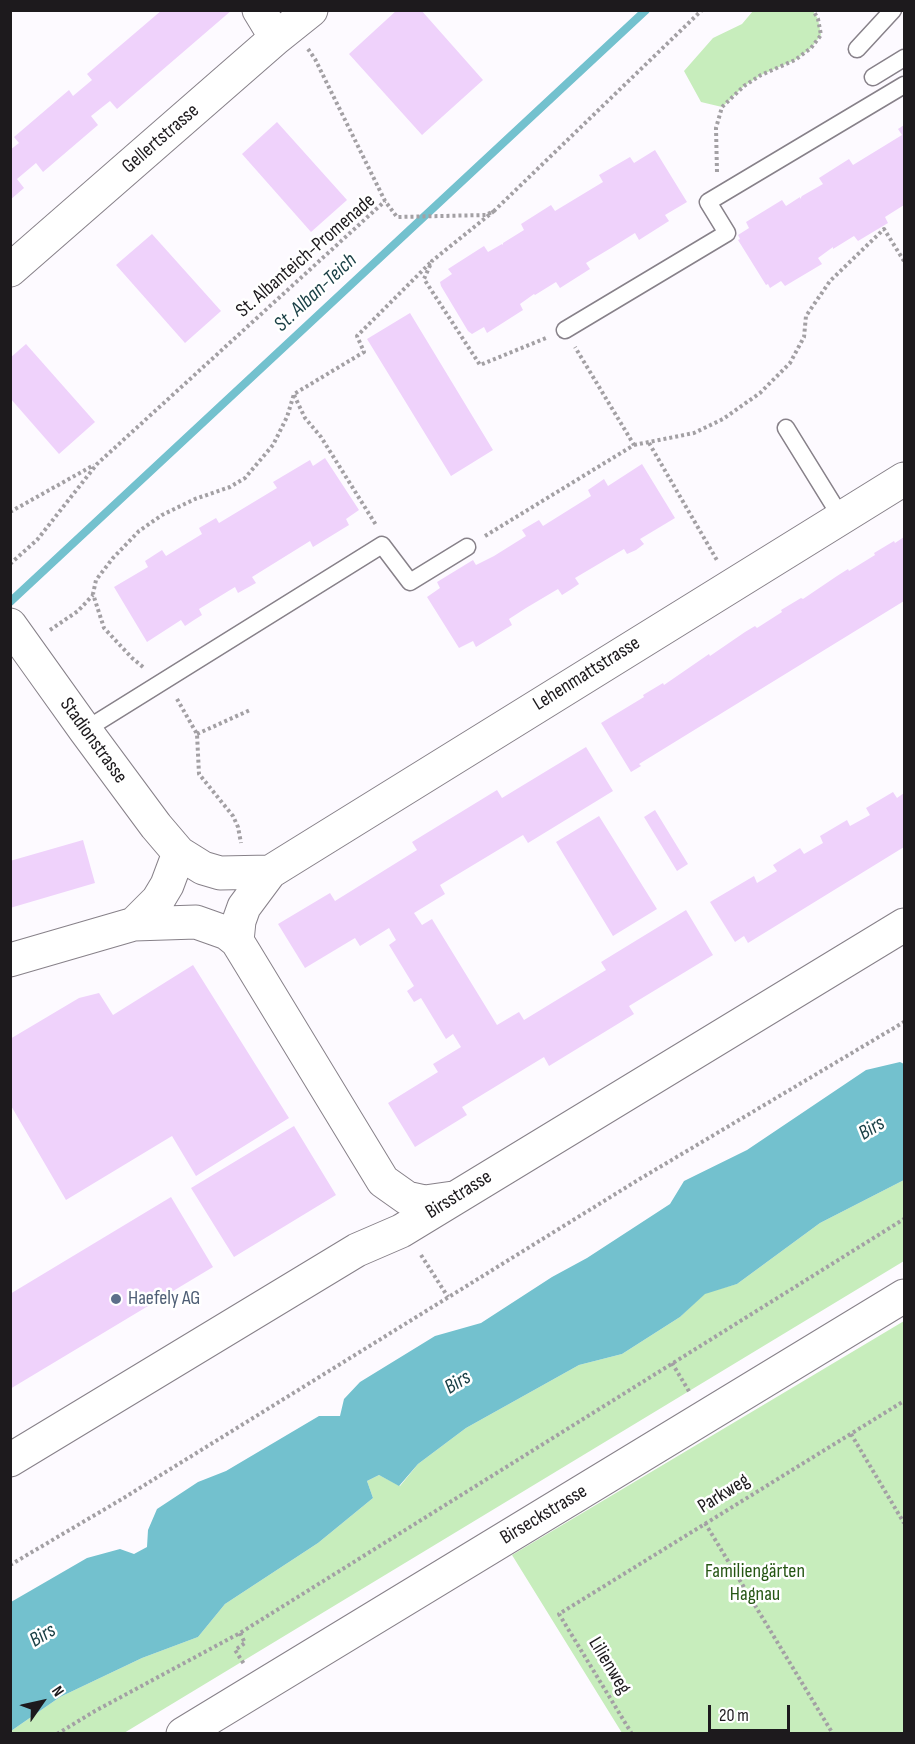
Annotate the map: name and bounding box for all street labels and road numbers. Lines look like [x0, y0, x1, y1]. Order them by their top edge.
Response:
street label: Gellertstrasse [118, 99, 204, 179]
street label: St. Albanteich-Promenade [232, 189, 380, 323]
street label: Lehenmattstrasse [529, 632, 645, 716]
street label: Stadionstrasse [54, 694, 132, 788]
street label: Birsstrasse [421, 1165, 497, 1225]
street label: Parkweg [694, 1469, 754, 1519]
street label: Birseckstrasse [496, 1480, 592, 1550]
street label: Lilienweg [583, 1633, 635, 1699]

